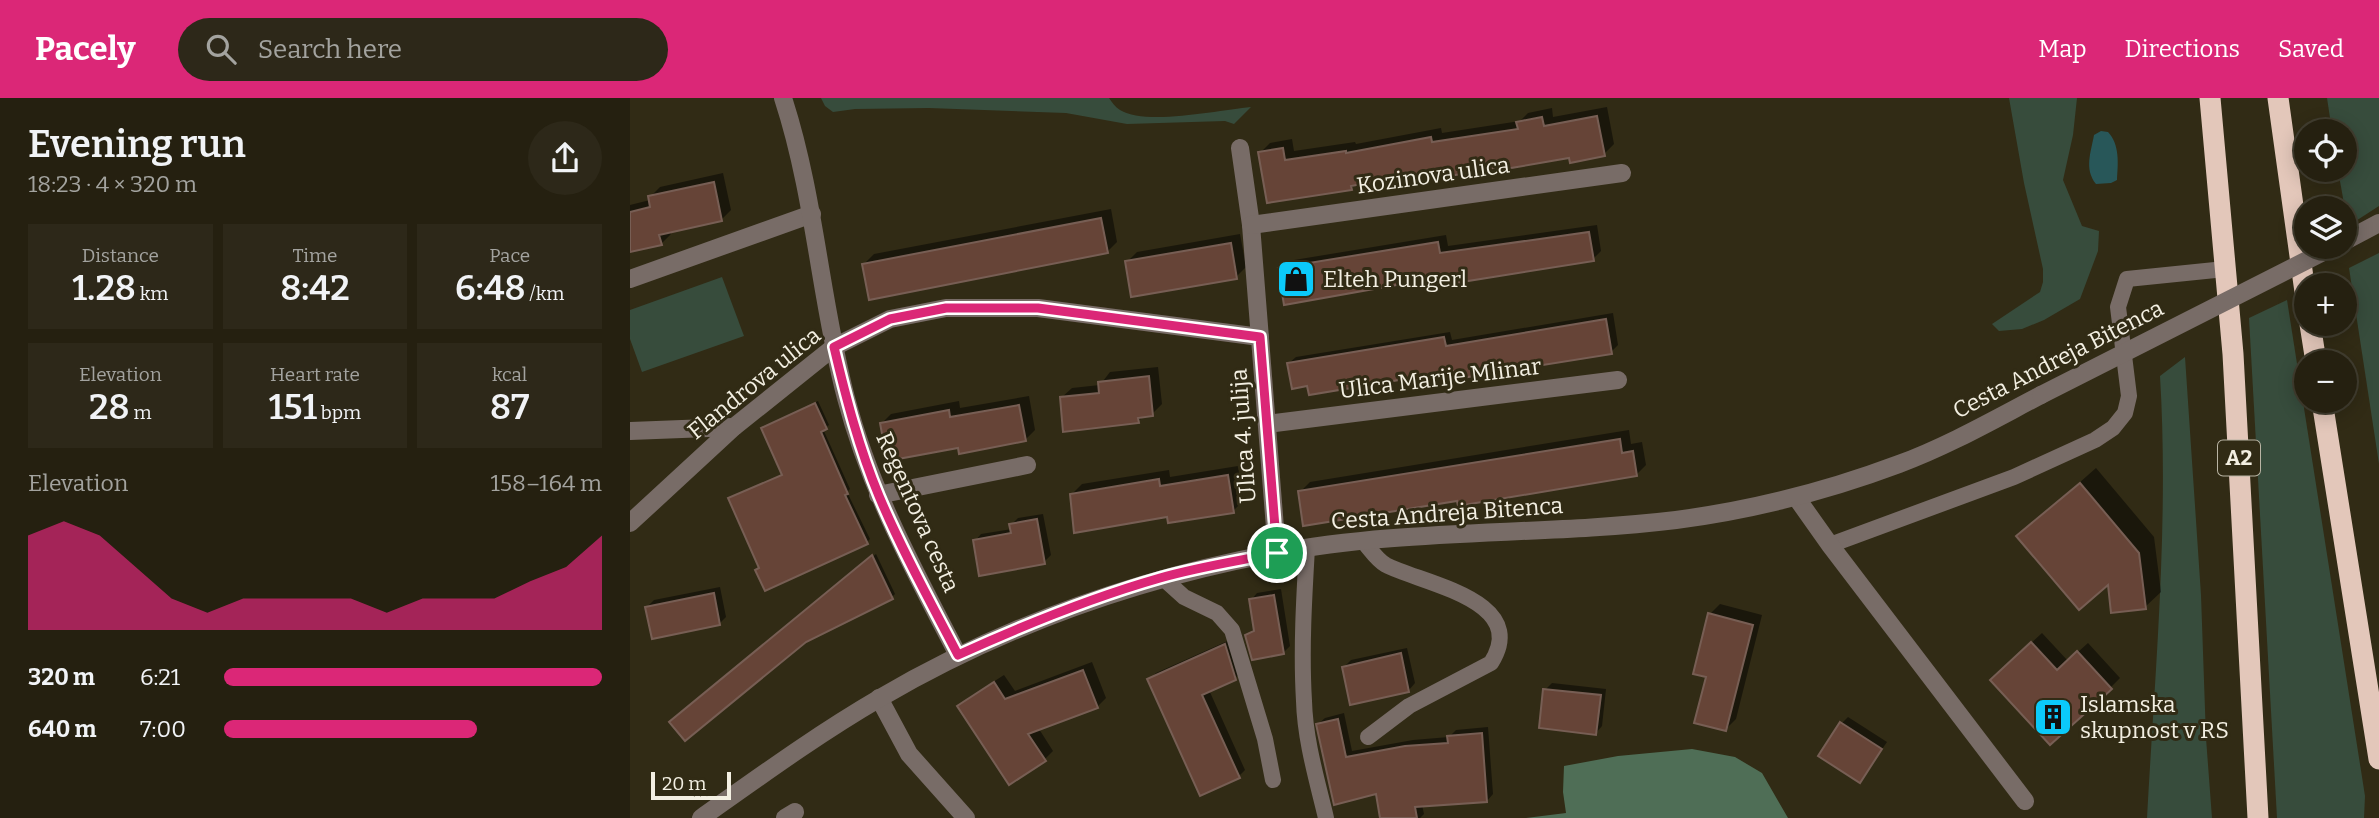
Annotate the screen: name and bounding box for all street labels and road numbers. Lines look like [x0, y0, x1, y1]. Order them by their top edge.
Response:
street label: Kozinova ulica [1355, 150, 1512, 200]
street label: Cesta Andreja Bitenca [1948, 294, 2168, 424]
street label: Flandrova ulica [682, 321, 826, 445]
street label: Ulica Marije Mlinar [1337, 352, 1543, 404]
street label: Ulica 4. julija [1224, 367, 1262, 504]
street label: Regentova cesta [870, 428, 966, 597]
road number: A2 [2218, 440, 2260, 476]
street label: Cesta Andreja Bitenca [1330, 491, 1564, 535]

